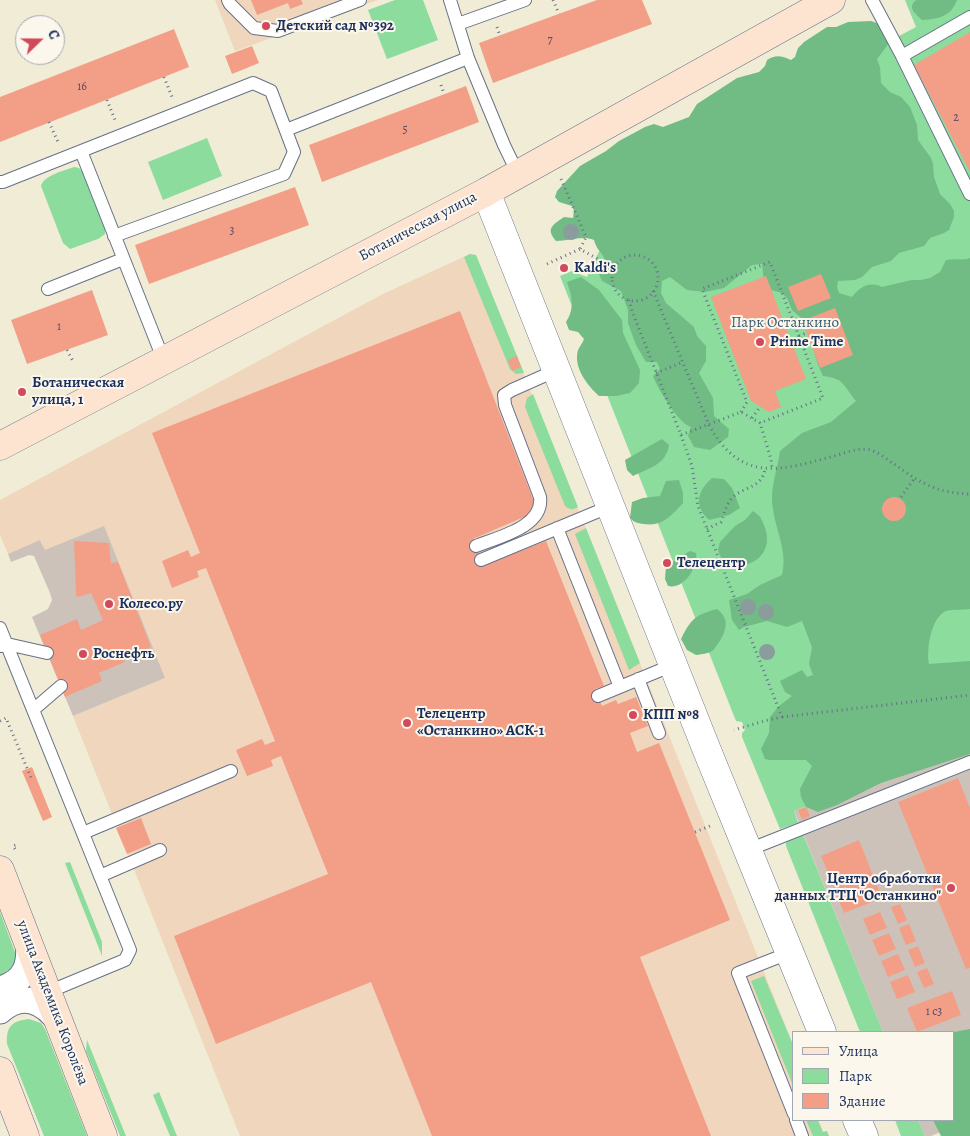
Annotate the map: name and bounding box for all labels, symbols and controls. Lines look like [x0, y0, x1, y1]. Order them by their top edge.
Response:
north arrow [15, 15, 65, 65]
place label: Детский сад №392 [276, 17, 394, 35]
marker: Детский сад №392 [260, 20, 272, 32]
text: С [43, 27, 64, 42]
house number: 7 [547, 33, 553, 47]
house number: 16 [77, 80, 87, 94]
house number: 2 [953, 111, 959, 125]
house number: 5 [402, 123, 408, 137]
street label: Ботаническая улица [356, 188, 480, 266]
house number: 3 [230, 224, 234, 238]
place label: Kaldi's [574, 259, 616, 277]
marker: Kaldi's [558, 262, 570, 274]
park label: Парк Останкино [731, 314, 839, 332]
house number: 1 [57, 320, 61, 334]
place label: Prime Time [770, 333, 843, 351]
marker: Prime Time [754, 336, 766, 348]
place label: Ботаническая улица, 1 [32, 374, 124, 409]
marker: Ботаническая улица, 1 [16, 386, 28, 398]
place label: Телецентр [677, 554, 746, 572]
marker: Телецентр [661, 557, 673, 569]
place label: Колесо.ру [119, 595, 183, 613]
marker: Колесо.ру [103, 598, 115, 610]
place label: Роснефть [93, 645, 154, 663]
marker: Роснефть [77, 648, 89, 660]
place label: Телецентр «Останкино» АСК-1 [417, 705, 544, 740]
place label: КПП №8 [643, 706, 699, 724]
marker: КПП №8 [627, 709, 639, 721]
marker: Телецентр «Останкино» АСК-1 [401, 717, 413, 729]
place label: Центр обработки данных ТТЦ "Останкино" [775, 870, 941, 905]
marker: Центр обработки данных ТТЦ "Останкино" [945, 882, 957, 894]
street label: улица Академика Королёва [12, 918, 92, 1088]
house number: 1 с3 [926, 1005, 942, 1019]
legend [792, 1031, 955, 1121]
text: Улица [839, 1041, 878, 1061]
text: Парк [839, 1066, 872, 1086]
text: Здание [839, 1091, 886, 1111]

